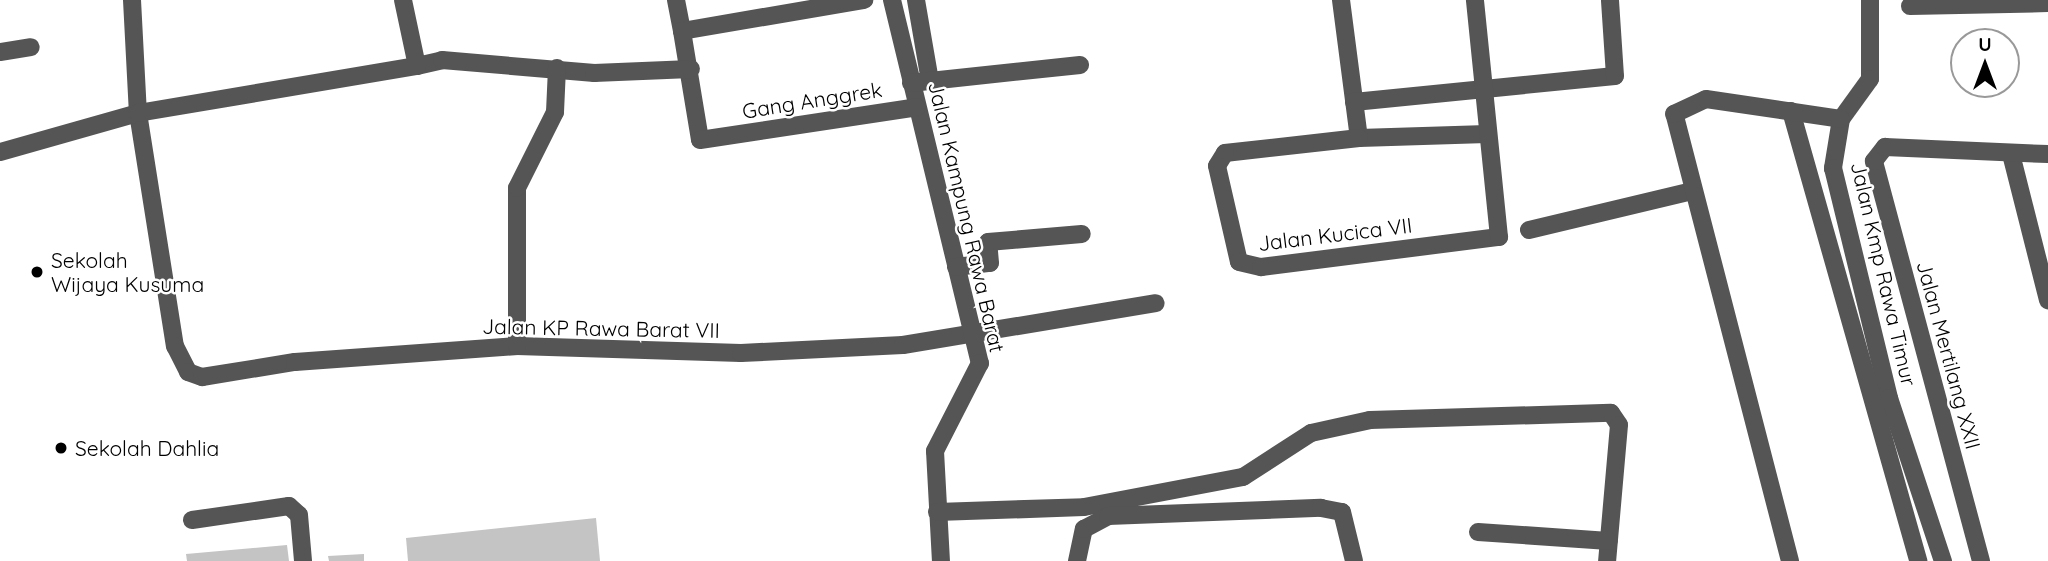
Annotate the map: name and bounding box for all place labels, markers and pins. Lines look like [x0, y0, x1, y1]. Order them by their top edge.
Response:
place label: Sekolah Wijaya Kusuma [51, 247, 204, 297]
marker: Sekolah Wijaya Kusuma [29, 264, 45, 280]
place label: Sekolah Dahlia [75, 435, 219, 461]
marker: Sekolah Dahlia [53, 440, 69, 456]

